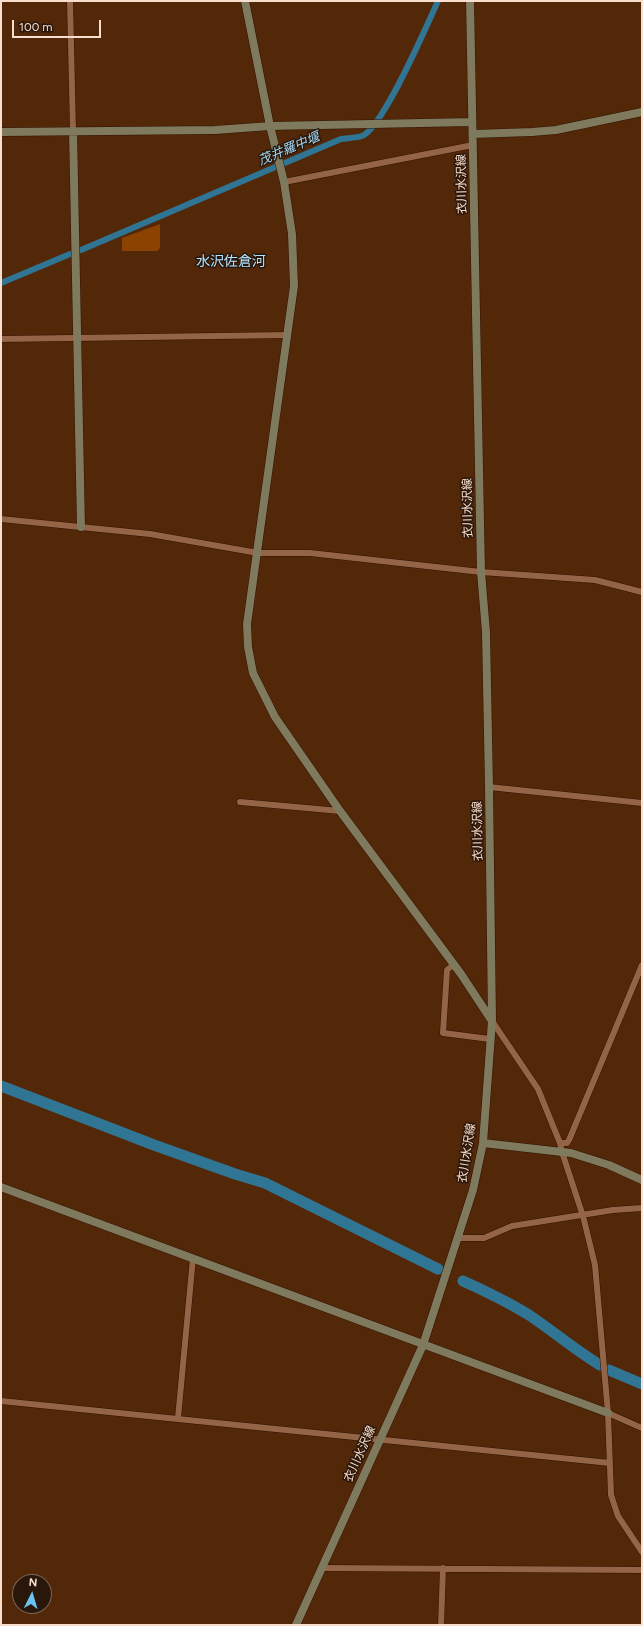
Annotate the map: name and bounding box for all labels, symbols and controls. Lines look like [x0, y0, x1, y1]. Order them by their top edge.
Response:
scale bar [14, 12, 103, 38]
text: 100 m [19, 20, 53, 34]
water label: 茂井羅中堰 [256, 129, 322, 169]
street label: 衣川水沢線 [454, 154, 470, 214]
district label: 水沢佐倉河 [196, 254, 266, 270]
street label: 衣川水沢線 [460, 478, 476, 538]
street label: 衣川水沢線 [470, 801, 486, 861]
street label: 衣川水沢線 [455, 1122, 479, 1184]
street label: 衣川水沢線 [341, 1424, 379, 1484]
north arrow [12, 1574, 52, 1614]
text: N [28, 1576, 38, 1589]

